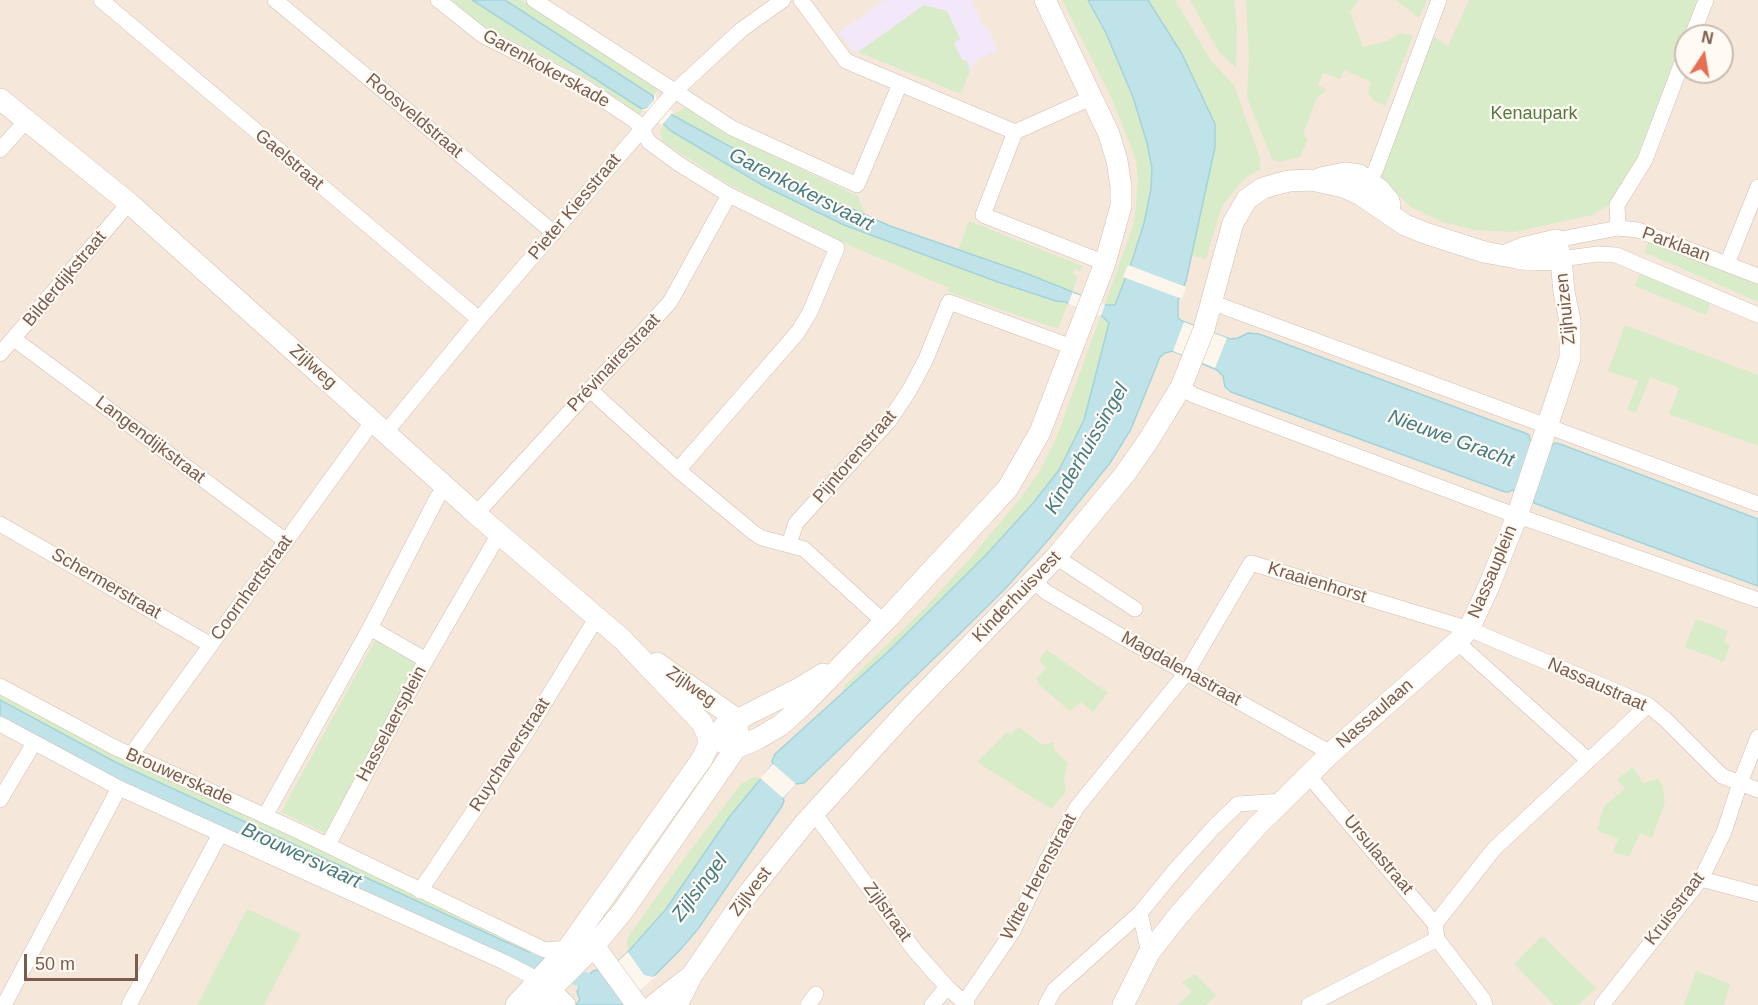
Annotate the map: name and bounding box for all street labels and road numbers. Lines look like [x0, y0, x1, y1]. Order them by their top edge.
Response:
street label: Garenkokerskade [479, 25, 613, 113]
street label: Roosveldstraat [361, 69, 467, 163]
street label: Gaelstraat [250, 125, 328, 195]
street label: Pieter Kiesstraat [524, 149, 626, 265]
street label: Parklaan [1639, 223, 1713, 267]
street label: Bilderdijkstraat [19, 227, 111, 331]
street label: Zijhuizen [1551, 272, 1581, 346]
street label: Prévinairestraat [563, 310, 665, 416]
street label: Zijlweg [285, 340, 341, 394]
street label: Langendijkstraat [91, 392, 209, 488]
street label: Pijntorenstraat [809, 406, 901, 508]
street label: Nassauplein [1464, 522, 1522, 622]
street label: Coornhertstraat [207, 531, 297, 645]
street label: Schermerstraat [47, 544, 165, 624]
street label: Kinderhuisvest [968, 547, 1066, 647]
street label: Kraaienhorst [1265, 558, 1369, 608]
street label: Magdalenastraat [1117, 627, 1245, 711]
street label: Nassaustraat [1544, 654, 1650, 716]
street label: Hasselaersplein [352, 662, 432, 786]
street label: Zijlweg [662, 662, 720, 712]
street label: Nassaulaan [1332, 675, 1418, 753]
street label: Ruychaverstraat [465, 694, 555, 816]
street label: Brouwerskade [122, 744, 236, 810]
street label: Witte Herenstraat [997, 810, 1081, 944]
street label: Ursulastraat [1339, 811, 1417, 899]
street label: Zijlvest [726, 863, 776, 921]
street label: Kruisstraat [1640, 868, 1710, 950]
street label: Zijlstraat [858, 878, 916, 946]

